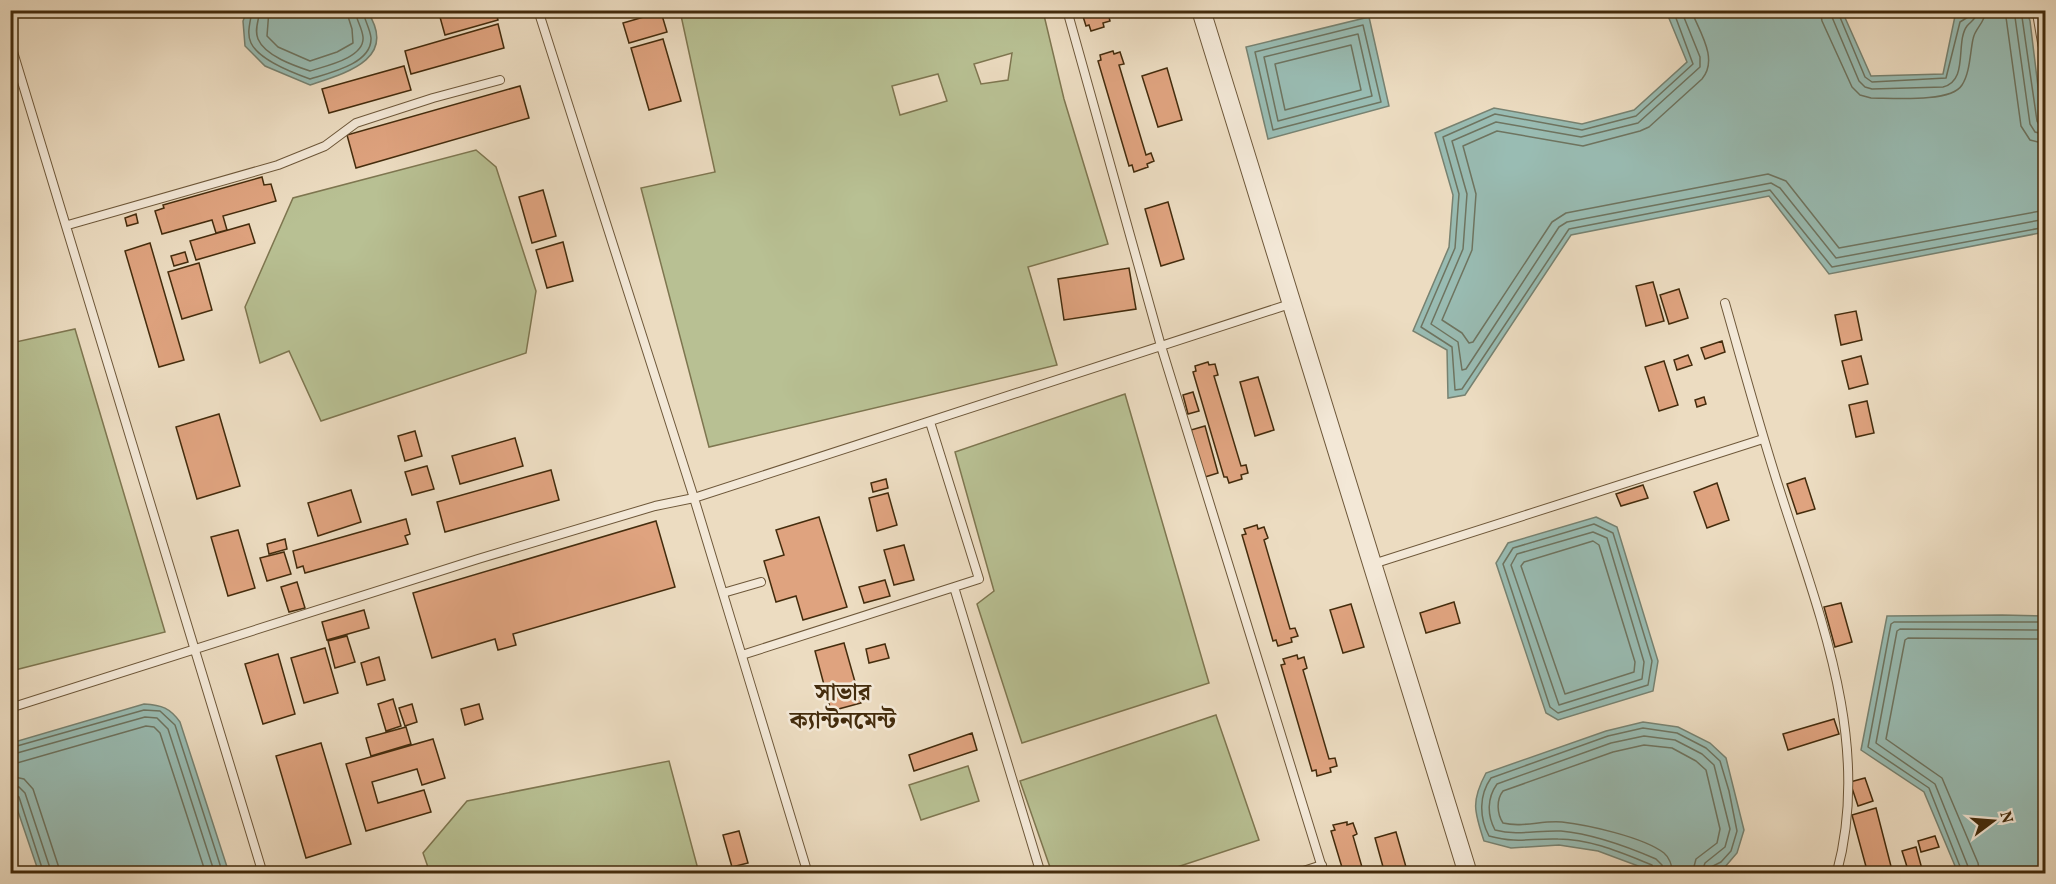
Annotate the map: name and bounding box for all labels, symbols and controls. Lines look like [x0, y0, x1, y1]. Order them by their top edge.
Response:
district label: সাভার ক্যান্টনমেন্ট [789, 677, 897, 739]
north arrow [1963, 791, 2023, 851]
text: N [1993, 809, 2018, 826]

